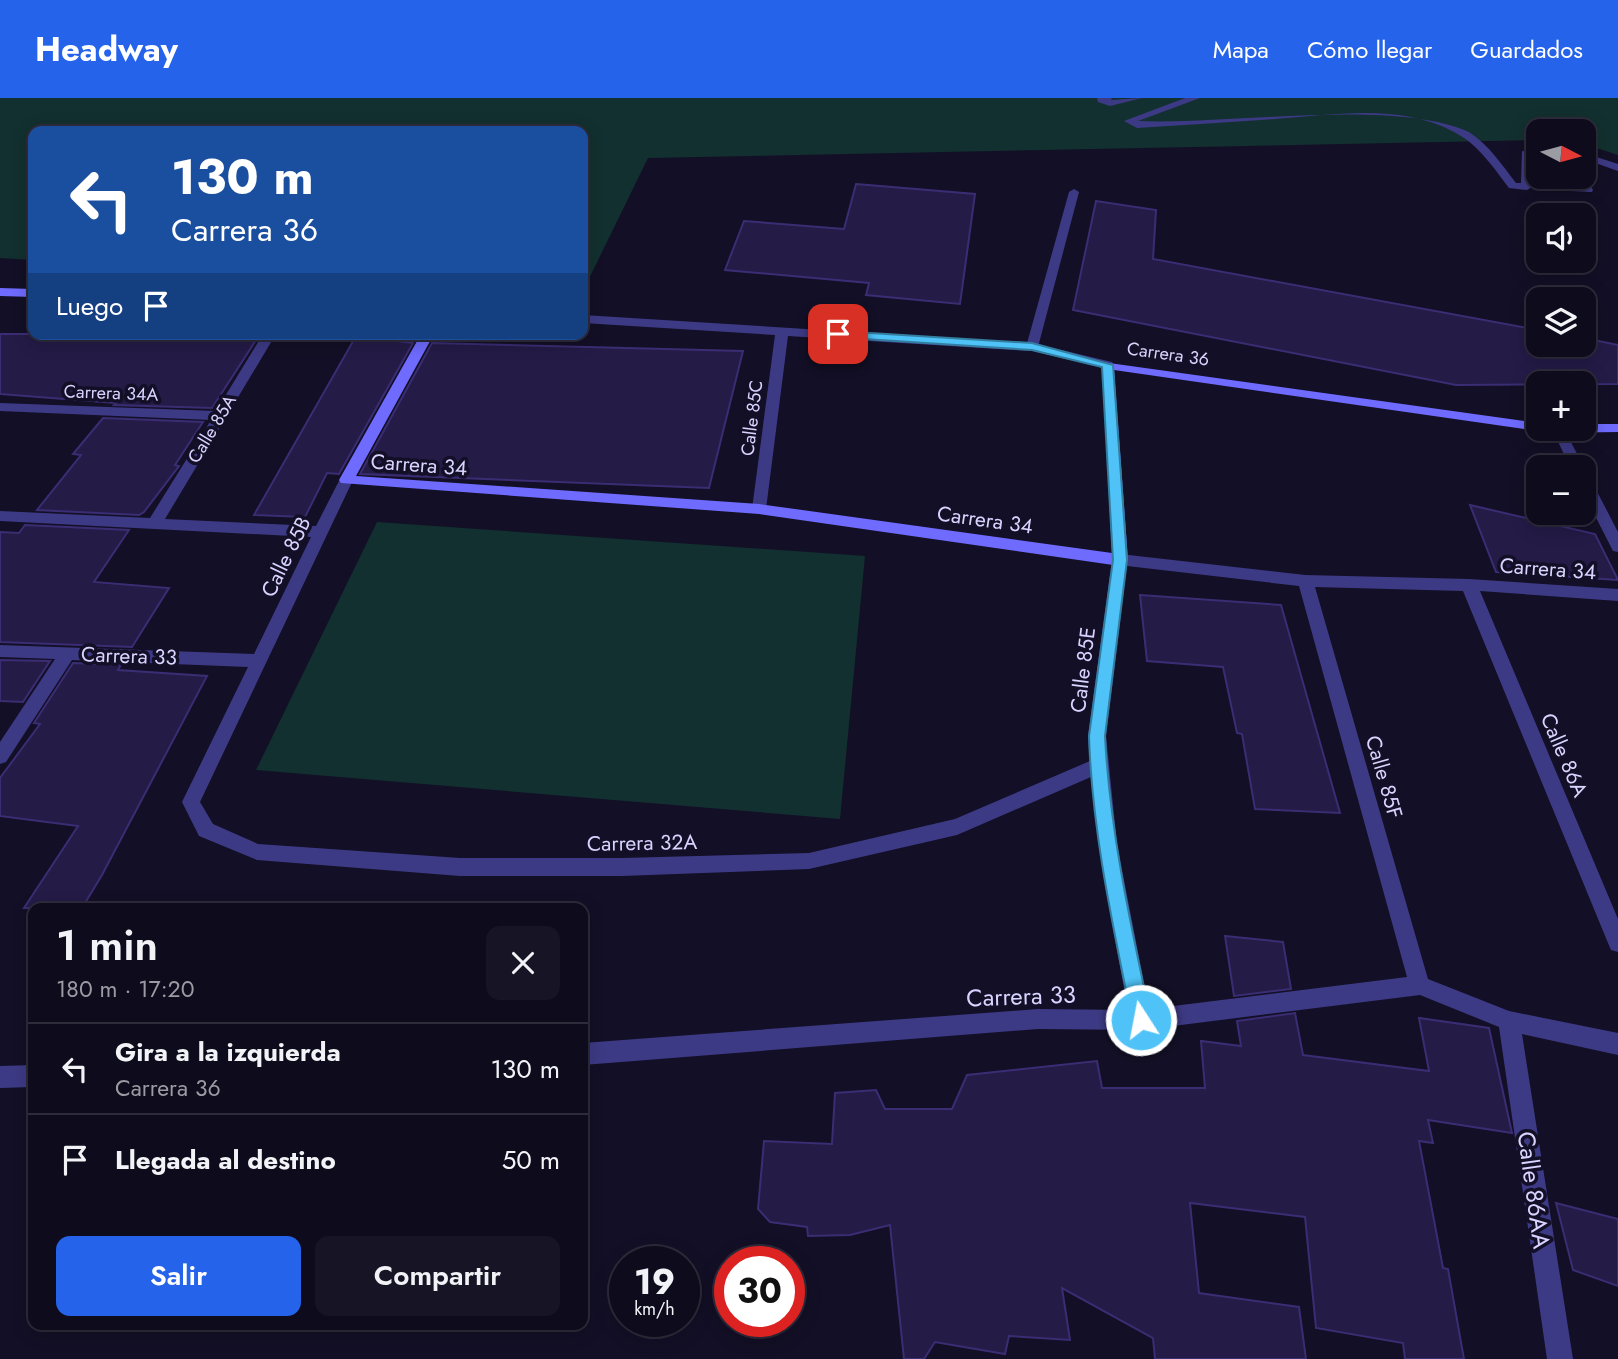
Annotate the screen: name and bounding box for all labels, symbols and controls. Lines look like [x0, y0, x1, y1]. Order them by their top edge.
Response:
text: Headway [35, 26, 178, 73]
text: Mapa [1213, 32, 1269, 67]
text: Cómo llegar [1307, 32, 1432, 67]
text: Guardados [1470, 32, 1583, 67]
north arrow [1526, 119, 1596, 189]
map controls [1526, 119, 1596, 525]
text: 130 m [171, 142, 314, 212]
icon: left [56, 154, 147, 245]
button: sound [1526, 203, 1596, 273]
text: Carrera 36 [171, 207, 318, 253]
text: Luego [56, 287, 123, 325]
icon: arrive [137, 287, 175, 325]
button: layers [1526, 287, 1596, 357]
pin [808, 304, 868, 364]
icon: arrive [819, 315, 857, 353]
street label: Carrera 36 [1125, 335, 1211, 373]
button: + [1526, 371, 1596, 441]
street label: Carrera 34A [63, 378, 159, 408]
street label: Calle 85C [734, 379, 770, 457]
street label: Calle 85A [181, 390, 243, 468]
street label: Carrera 34 [370, 447, 468, 483]
button: − [1526, 455, 1596, 525]
street label: Carrera 34 [935, 498, 1035, 542]
street label: Calle 85B [254, 512, 318, 602]
street label: Carrera 34 [1499, 551, 1597, 587]
street label: Calle 85E [1063, 625, 1103, 715]
street label: Carrera 33 [81, 639, 177, 673]
street label: Calle 86A [1533, 708, 1595, 802]
street label: Calle 85F [1358, 732, 1410, 822]
street label: Carrera 32A [587, 827, 698, 859]
text: 1 min [56, 915, 158, 976]
button: close [486, 926, 560, 1000]
text: 180 m · 17:20 [56, 972, 194, 1006]
street label: Carrera 33 [966, 977, 1076, 1015]
position arrow [1104, 983, 1178, 1057]
text: Gira a la izquierda [115, 1033, 341, 1071]
icon: left [56, 1050, 94, 1088]
text: 130 m [490, 1050, 560, 1088]
text: Carrera 36 [115, 1071, 221, 1105]
street label: Calle 86AA [1508, 1129, 1560, 1251]
icon: arrive [56, 1141, 94, 1179]
text: Llegada al destino [115, 1141, 336, 1179]
text: 50 m [502, 1141, 560, 1179]
button: Salir [56, 1236, 301, 1316]
button: Compartir [315, 1236, 560, 1316]
speed limit sign: 30 [714, 1246, 805, 1337]
text: 19 [634, 1257, 675, 1307]
text: km/h [634, 1296, 675, 1322]

